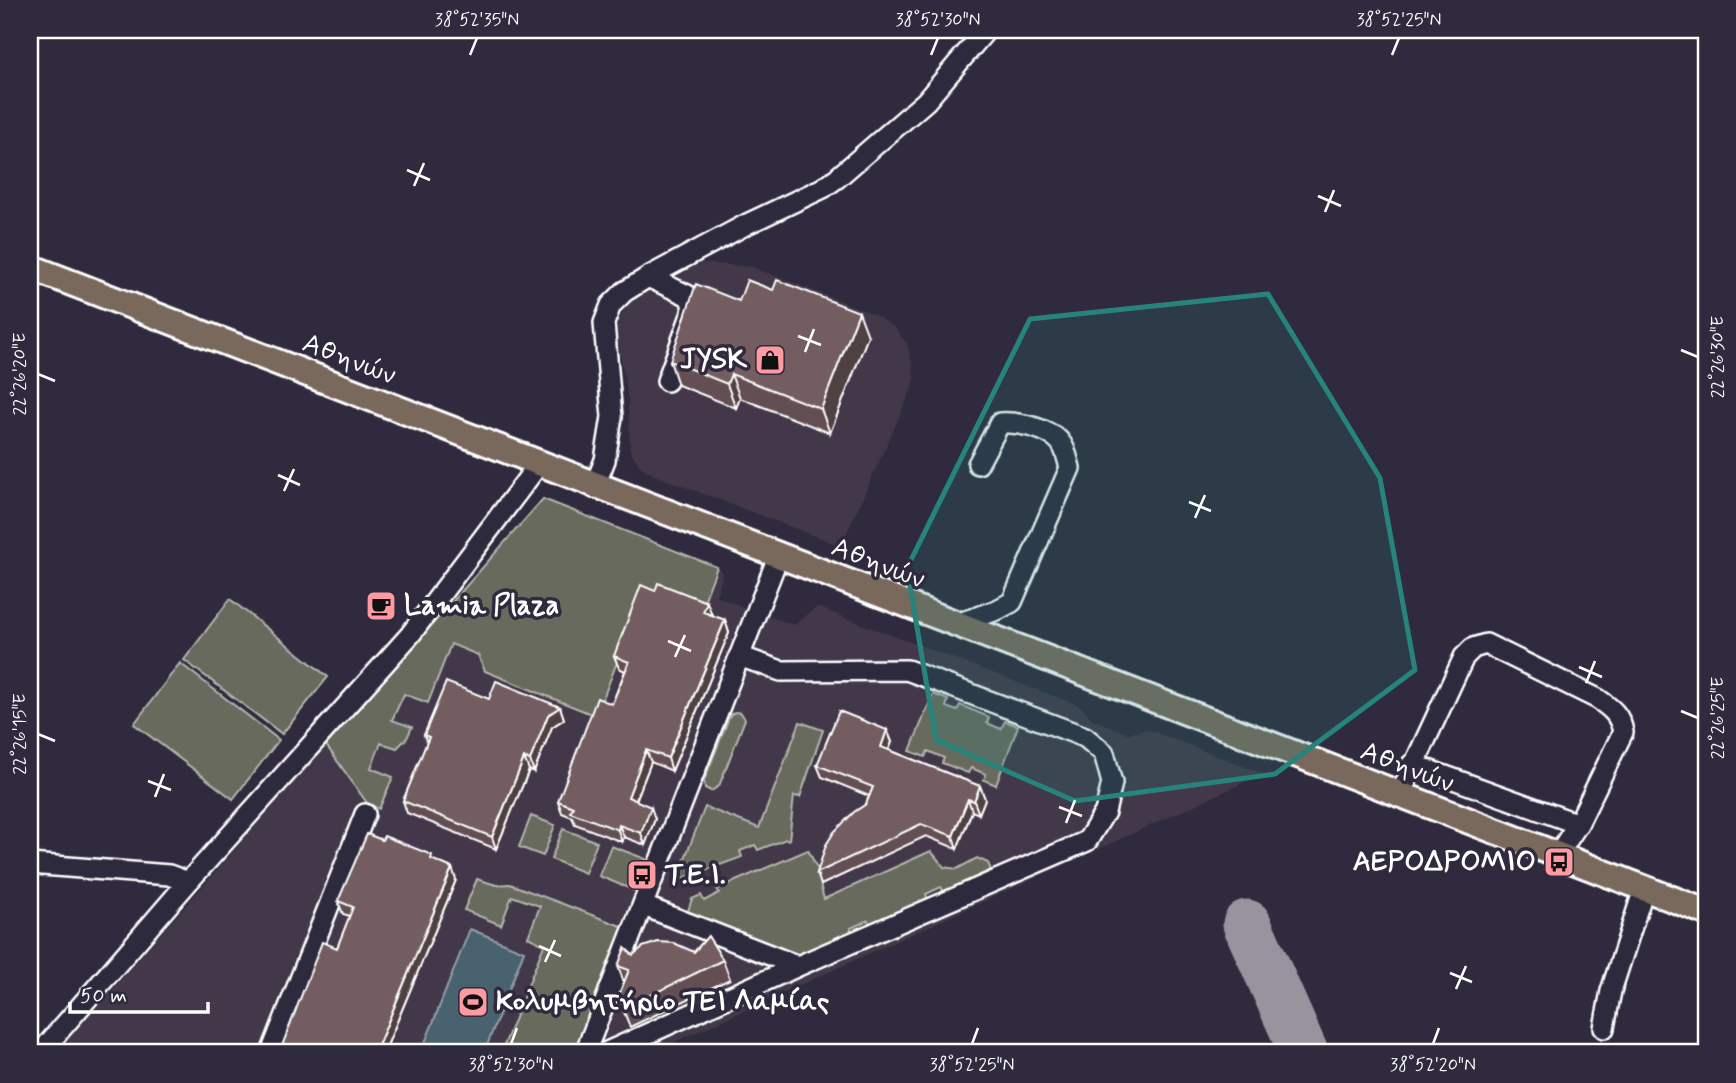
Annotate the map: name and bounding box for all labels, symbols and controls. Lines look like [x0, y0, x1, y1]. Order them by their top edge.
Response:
text: 38°52'35"N [435, 8, 519, 32]
text: 38°52'30"N [895, 8, 981, 32]
text: 38°52'25"N [1356, 8, 1442, 32]
text: 22°26'30"E [1706, 316, 1730, 398]
street label: Αθηνών [297, 325, 401, 395]
text: 22°26'20"E [8, 332, 32, 416]
place label: JYSK [680, 342, 747, 379]
shop icon: JYSK [753, 343, 787, 377]
street label: Αθηνών [826, 529, 930, 599]
place label: Lamia Plaza [404, 588, 559, 625]
cafe icon: Lamia Plaza [364, 589, 398, 623]
text: 22°26'25"E [1706, 677, 1730, 759]
text: 22°26'15"E [8, 693, 32, 775]
street label: Αθηνών [1355, 733, 1459, 803]
place label: ΑΕΡΟΔΡΟΜΙΟ [1353, 844, 1536, 881]
bus stop icon: ΑΕΡΟΔΡΟΜΙΟ [1542, 845, 1576, 879]
place label: Τ.Ε.Ι. [664, 857, 726, 894]
bus stop icon: Τ.Ε.Ι. [625, 858, 659, 892]
scale bar [70, 971, 208, 1015]
text: 50 m [80, 982, 127, 1010]
place label: Κολυμβητήριο ΤΕΙ Λαμίας [496, 984, 829, 1021]
sports icon: Κολυμβητήριο ΤΕΙ Λαμίας [456, 985, 490, 1019]
text: 38°52'30"N [468, 1053, 554, 1077]
text: 38°52'25"N [929, 1053, 1015, 1077]
text: 38°52'20"N [1390, 1053, 1476, 1077]

